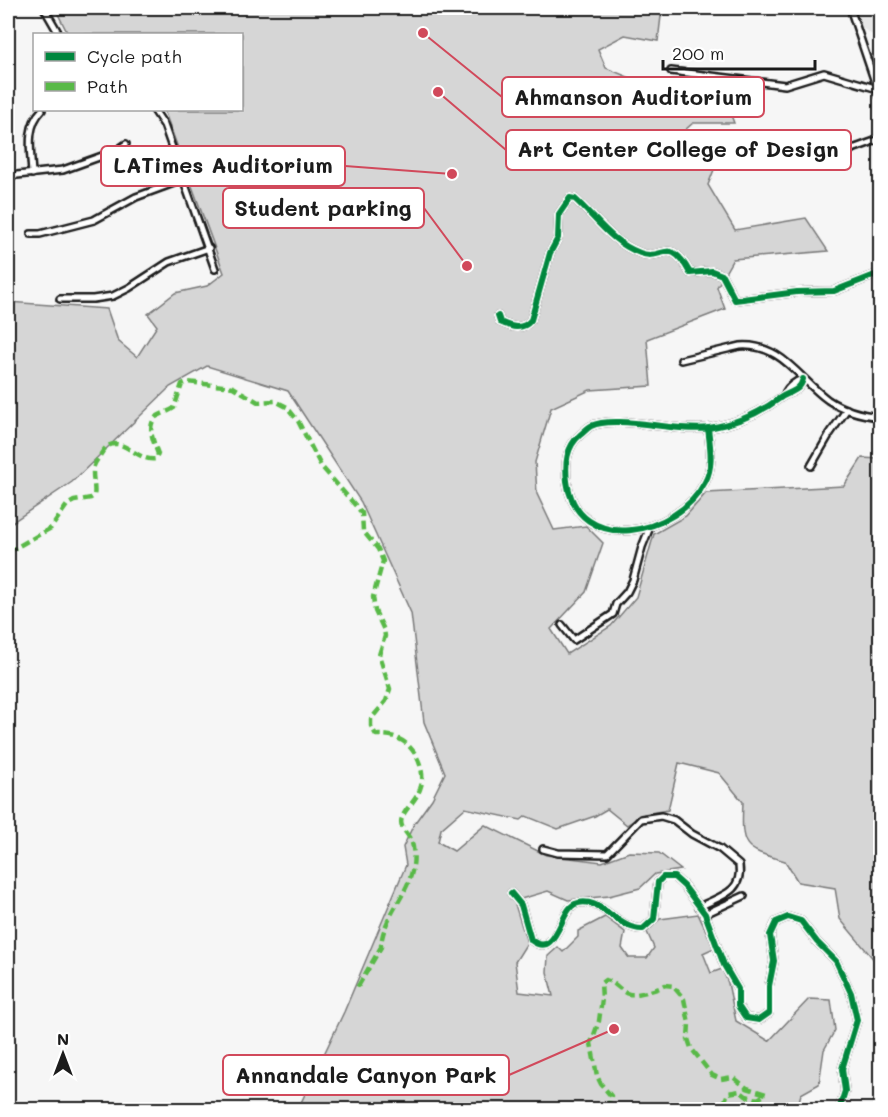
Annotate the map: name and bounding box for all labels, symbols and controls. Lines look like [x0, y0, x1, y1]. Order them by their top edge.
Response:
legend [33, 33, 243, 111]
scale bar [663, 33, 814, 71]
text: 200 m [672, 41, 724, 65]
text: Cycle path [87, 44, 182, 68]
text: Path [87, 74, 127, 98]
callout: Ahmanson Auditorium [502, 77, 764, 117]
text: Ahmanson Auditorium [514, 82, 752, 111]
callout: Art Center College of Design [506, 130, 851, 170]
text: Art Center College of Design [517, 134, 839, 163]
callout: LATimes Auditorium [101, 146, 345, 186]
text: LATimes Auditorium [113, 150, 333, 179]
callout: Student parking [223, 188, 424, 228]
text: Student parking [234, 193, 412, 222]
north arrow [33, 1024, 93, 1084]
text: N [57, 1028, 69, 1049]
callout: Annandale Canyon Park [223, 1055, 509, 1095]
text: Annandale Canyon Park [235, 1060, 497, 1089]

